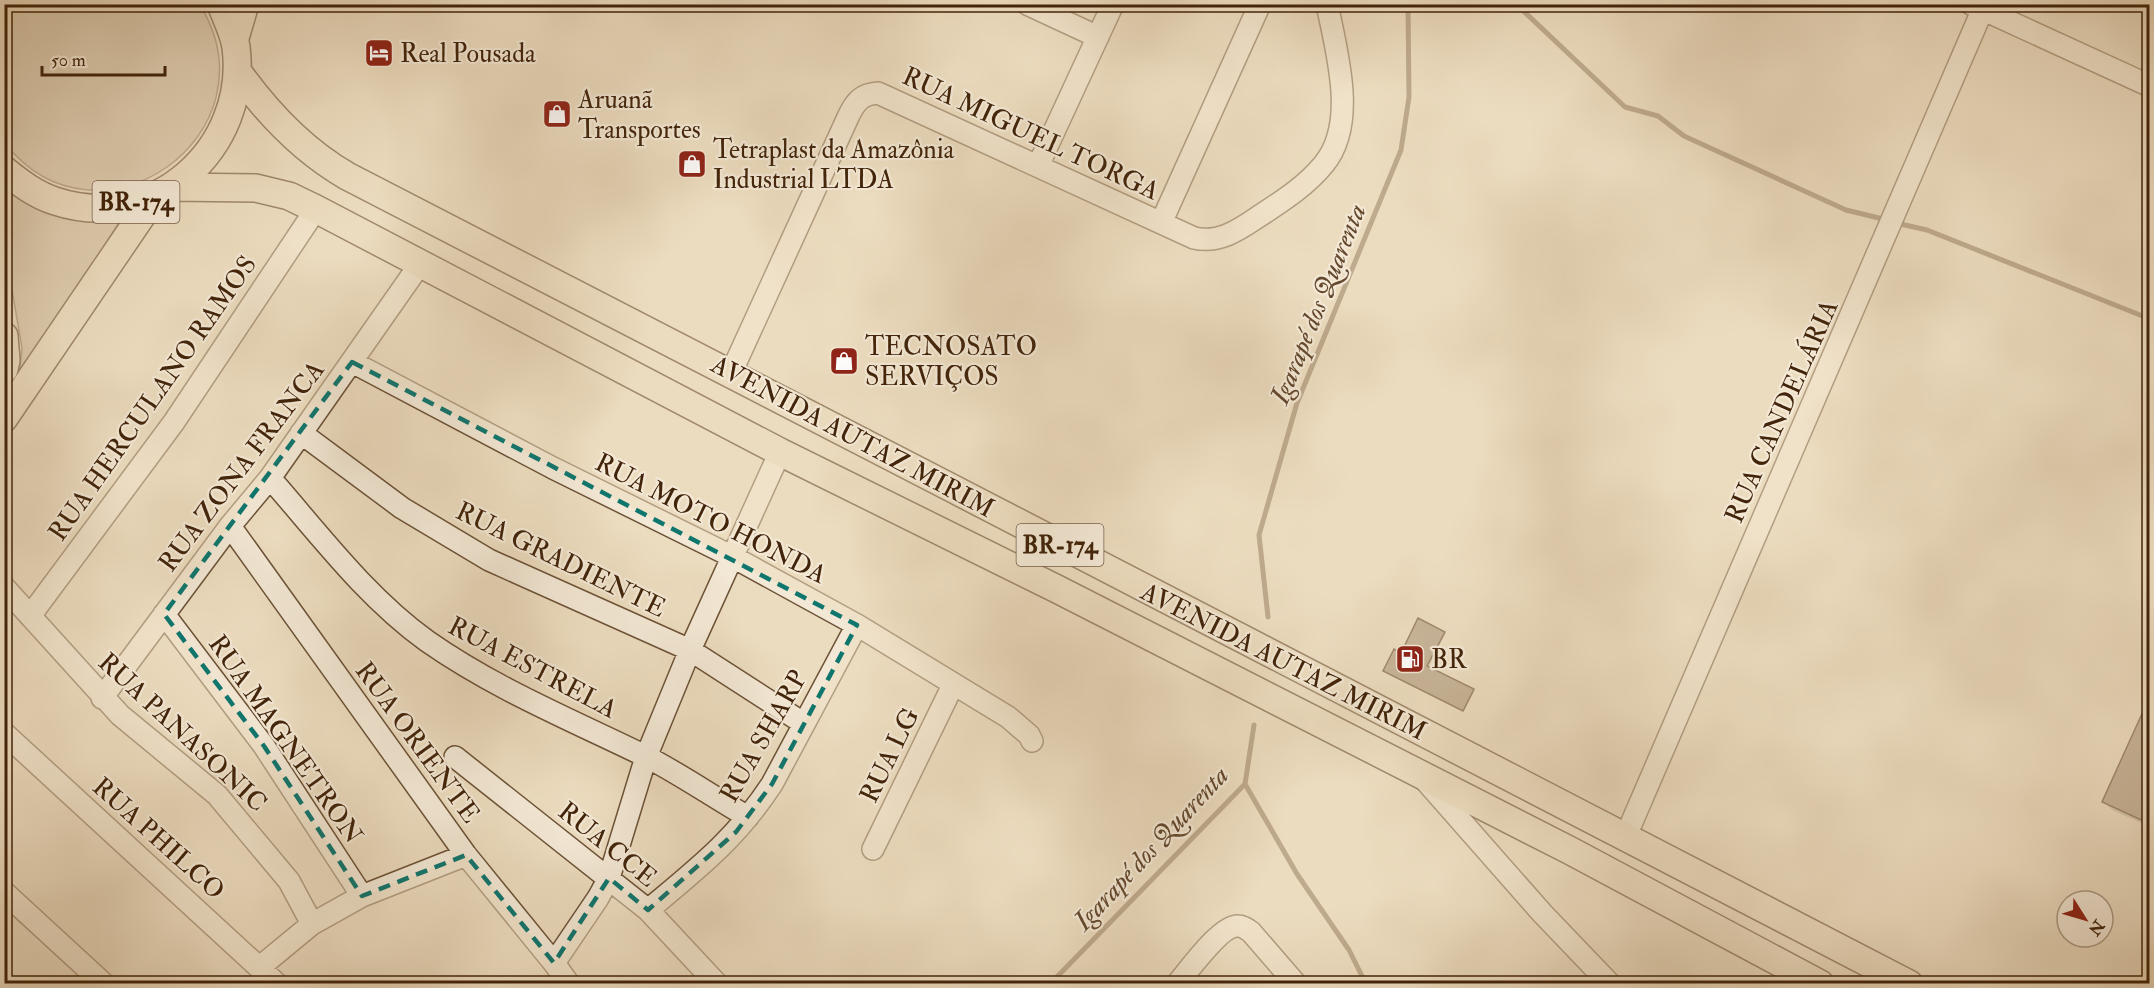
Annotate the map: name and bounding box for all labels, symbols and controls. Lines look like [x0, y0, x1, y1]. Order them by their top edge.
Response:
hotel icon: Real Pousada [363, 37, 395, 69]
place label: Real Pousada [400, 38, 536, 70]
scale bar [42, 39, 165, 77]
text: 50 m [51, 49, 86, 72]
street label: RUA MIGUEL TORGA [897, 60, 1165, 208]
place label: Aruanã Transportes [577, 84, 701, 147]
shop icon: Aruanã Transportes [541, 98, 573, 130]
place label: Tetraplast da Amazônia Industrial LTDA [713, 134, 955, 196]
shop icon: Tetraplast da Amazônia Industrial LTDA [676, 148, 708, 180]
road number: BR-174 [92, 181, 180, 223]
water label: Igarapé dos Quarenta [1263, 199, 1375, 411]
street label: RUA HERCULANO RAMOS [42, 250, 264, 547]
street label: RUA CANDELÁRIA [1716, 294, 1846, 528]
place label: TECNOSATO SERVIÇOS [865, 331, 1037, 393]
shop icon: TECNOSATO SERVIÇOS [828, 345, 860, 377]
street label: AVENIDA AUTAZ MIRIM [705, 348, 1000, 525]
street label: RUA ZONA FRANCA [152, 354, 332, 578]
street label: RUA MOTO HONDA [589, 447, 832, 591]
street label: RUA GRADIENTE [450, 495, 671, 625]
road number: BR-174 [1016, 524, 1104, 566]
street label: AVENIDA AUTAZ MIRIM [1135, 575, 1432, 748]
street label: RUA ESTRELA [443, 610, 623, 726]
street label: RUA MAGNETRON [201, 629, 370, 851]
fuel station icon: BR [1394, 643, 1426, 675]
place label: BR [1431, 644, 1468, 676]
street label: RUA PANASONIC [91, 646, 273, 819]
street label: RUA ORIENTE [348, 656, 486, 829]
street label: RUA SHARP [713, 665, 814, 808]
street label: RUA LG [853, 703, 927, 808]
water label: Igarapé dos Quarenta [1065, 759, 1237, 940]
street label: RUA PHILCO [86, 771, 231, 907]
street label: RUA CCE [552, 795, 663, 894]
north arrow [2055, 889, 2115, 949]
text: N [2083, 915, 2109, 940]

